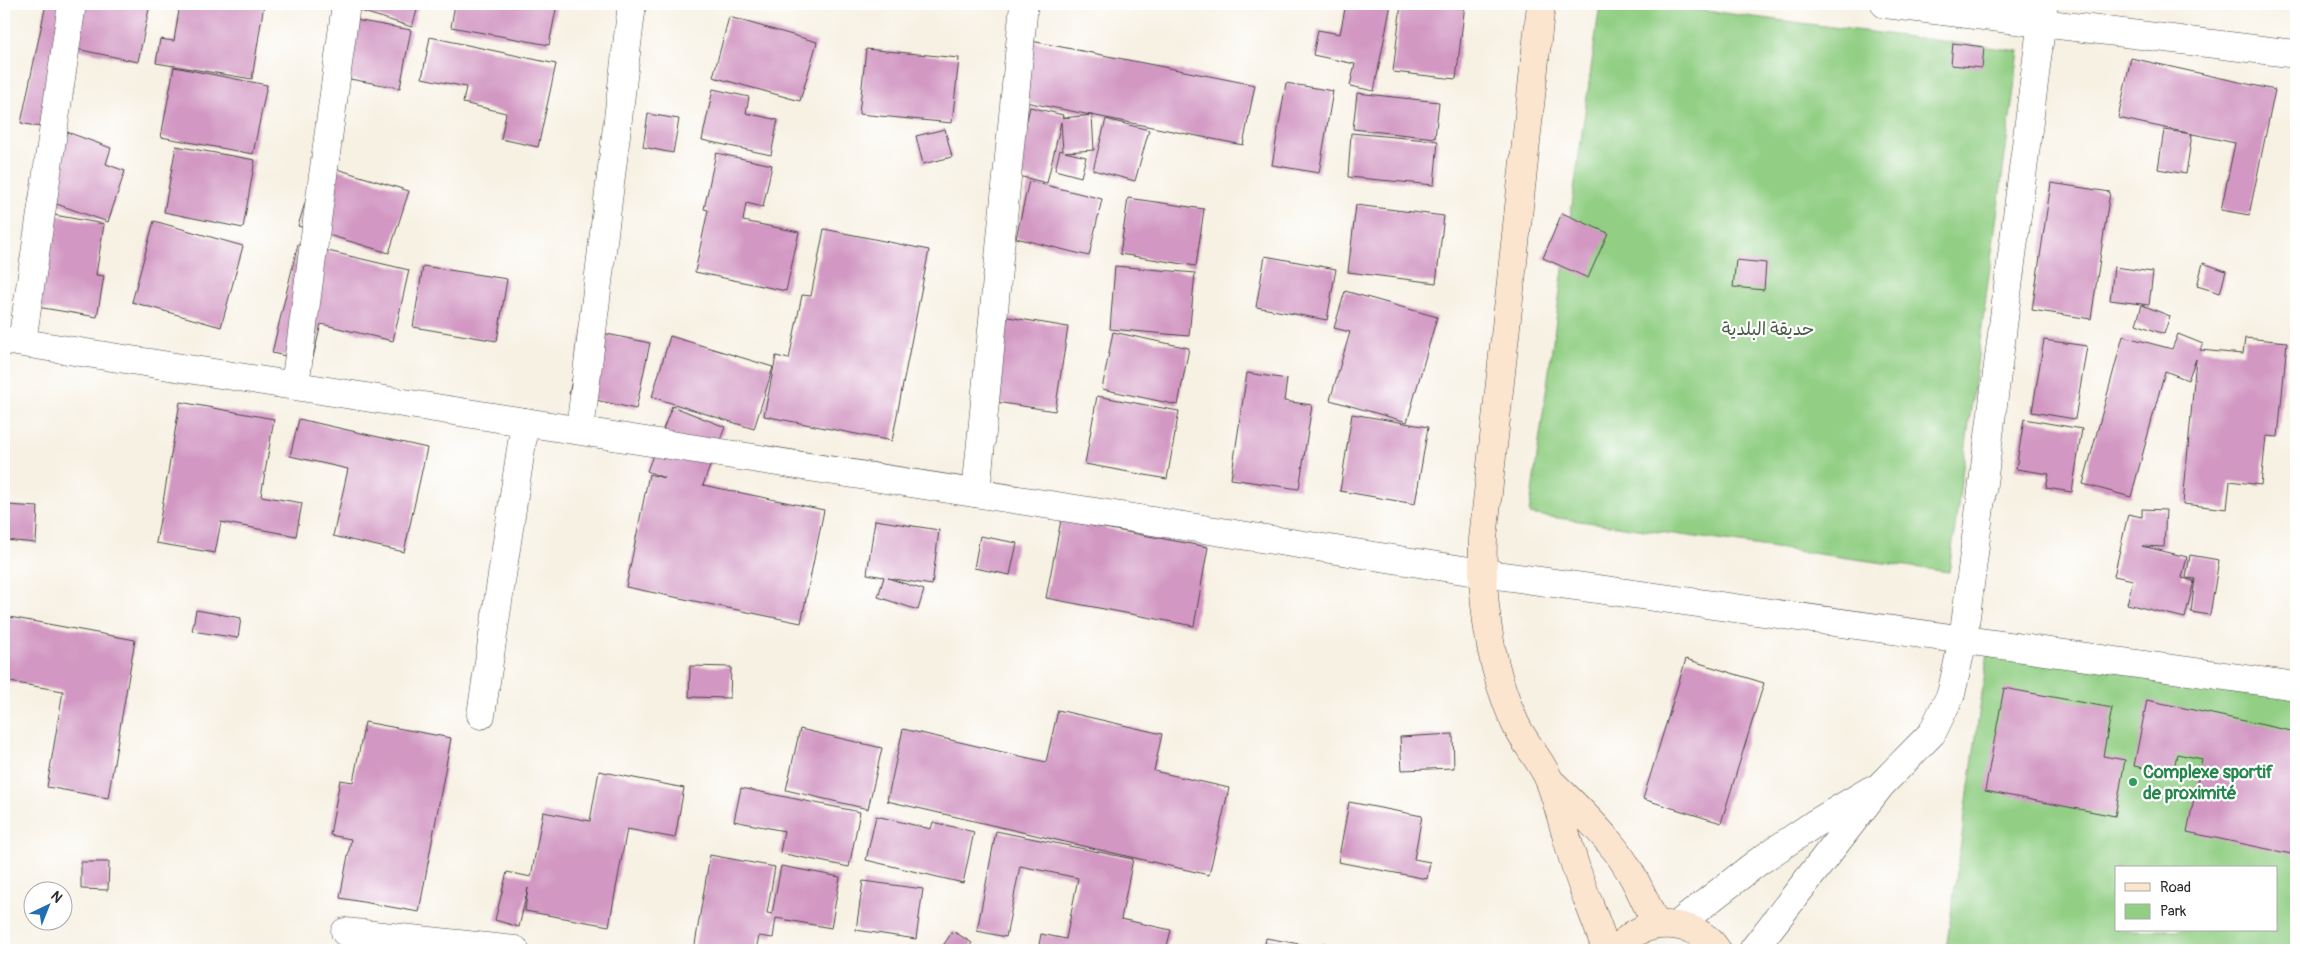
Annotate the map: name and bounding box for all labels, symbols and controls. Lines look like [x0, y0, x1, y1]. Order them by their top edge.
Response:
park label: حديقة البلدية [1722, 318, 1814, 341]
place label: Complexe sportif de proximité [2143, 761, 2274, 805]
marker: Complexe sportif de proximité [2127, 776, 2139, 788]
legend [2115, 866, 2278, 932]
text: Road [2160, 878, 2191, 897]
north arrow [22, 882, 72, 932]
text: N [47, 887, 66, 906]
text: Park [2160, 902, 2187, 921]

